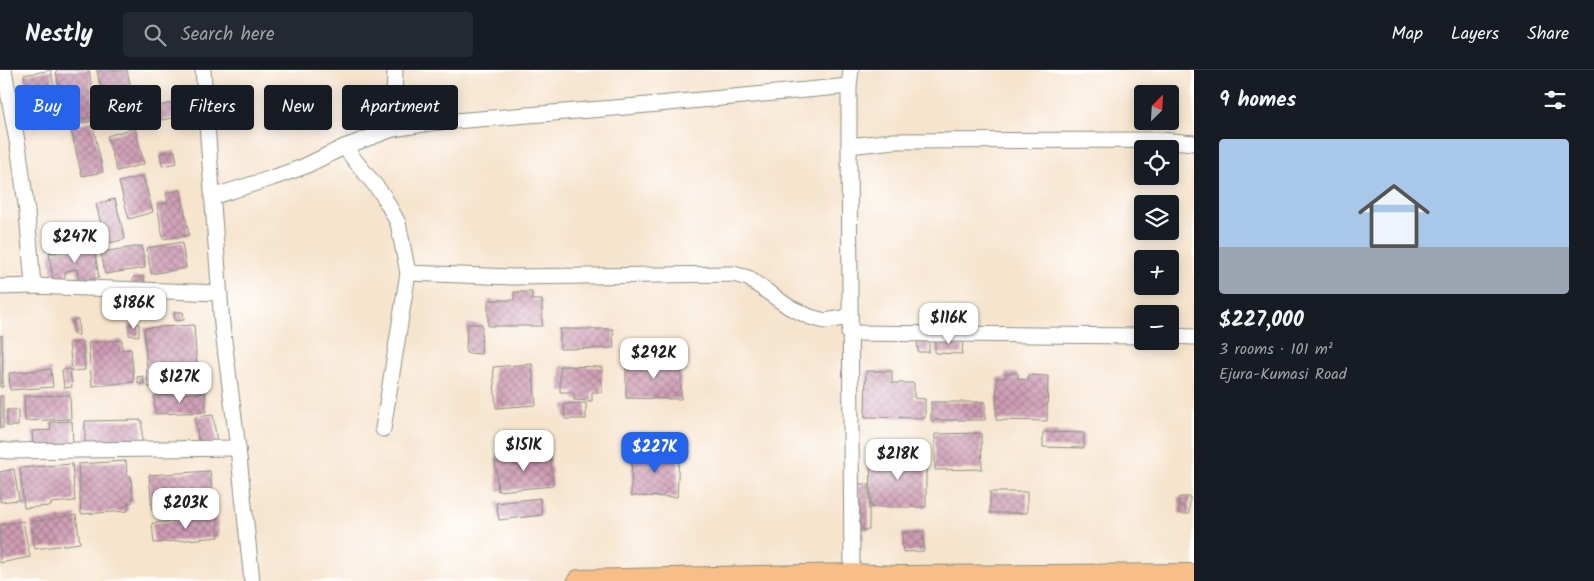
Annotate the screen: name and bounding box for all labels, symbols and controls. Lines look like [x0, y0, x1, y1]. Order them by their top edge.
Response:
search box [123, 12, 473, 57]
text: Nestly [25, 15, 93, 54]
text: Search here [181, 20, 274, 50]
text: Map [1392, 20, 1423, 49]
text: Layers [1451, 20, 1499, 49]
text: Share [1527, 20, 1569, 49]
icon: search [141, 21, 169, 49]
text: 9 homes [1219, 84, 1296, 117]
chip: Buy [15, 85, 80, 130]
chip: Rent [90, 85, 161, 130]
chip: Filters [171, 85, 254, 130]
chip: New [264, 85, 332, 130]
chip: Apartment [342, 85, 458, 130]
north arrow [1134, 85, 1179, 130]
map controls [1134, 85, 1179, 350]
icon: filters [1541, 86, 1569, 114]
button: locate [1134, 140, 1179, 185]
icon: home [1349, 171, 1439, 261]
button: layers [1134, 195, 1179, 240]
pin: $247K [40, 222, 110, 264]
text: $247K [53, 225, 97, 250]
button: + [1134, 250, 1179, 295]
pin: $186K [99, 288, 169, 330]
text: $186K [113, 291, 155, 316]
pin: $116K [914, 302, 984, 345]
text: $227,000 [1219, 304, 1304, 337]
button: − [1134, 305, 1179, 350]
text: $116K [930, 306, 968, 331]
text: 3 rooms · 101 m² [1219, 337, 1333, 362]
pin: $292K [619, 338, 689, 380]
text: $292K [631, 341, 677, 366]
pin: $127K [145, 362, 215, 404]
text: Ejura-Kumasi Road [1219, 362, 1347, 387]
text: $127K [160, 365, 200, 390]
pin: $151K [489, 430, 559, 472]
pin: $227K [620, 432, 690, 474]
text: $151K [506, 433, 542, 458]
text: $227K [632, 435, 678, 460]
pin: $218K [863, 438, 933, 481]
text: $218K [877, 442, 919, 467]
pin: $203K [151, 488, 221, 530]
text: $203K [163, 491, 209, 516]

